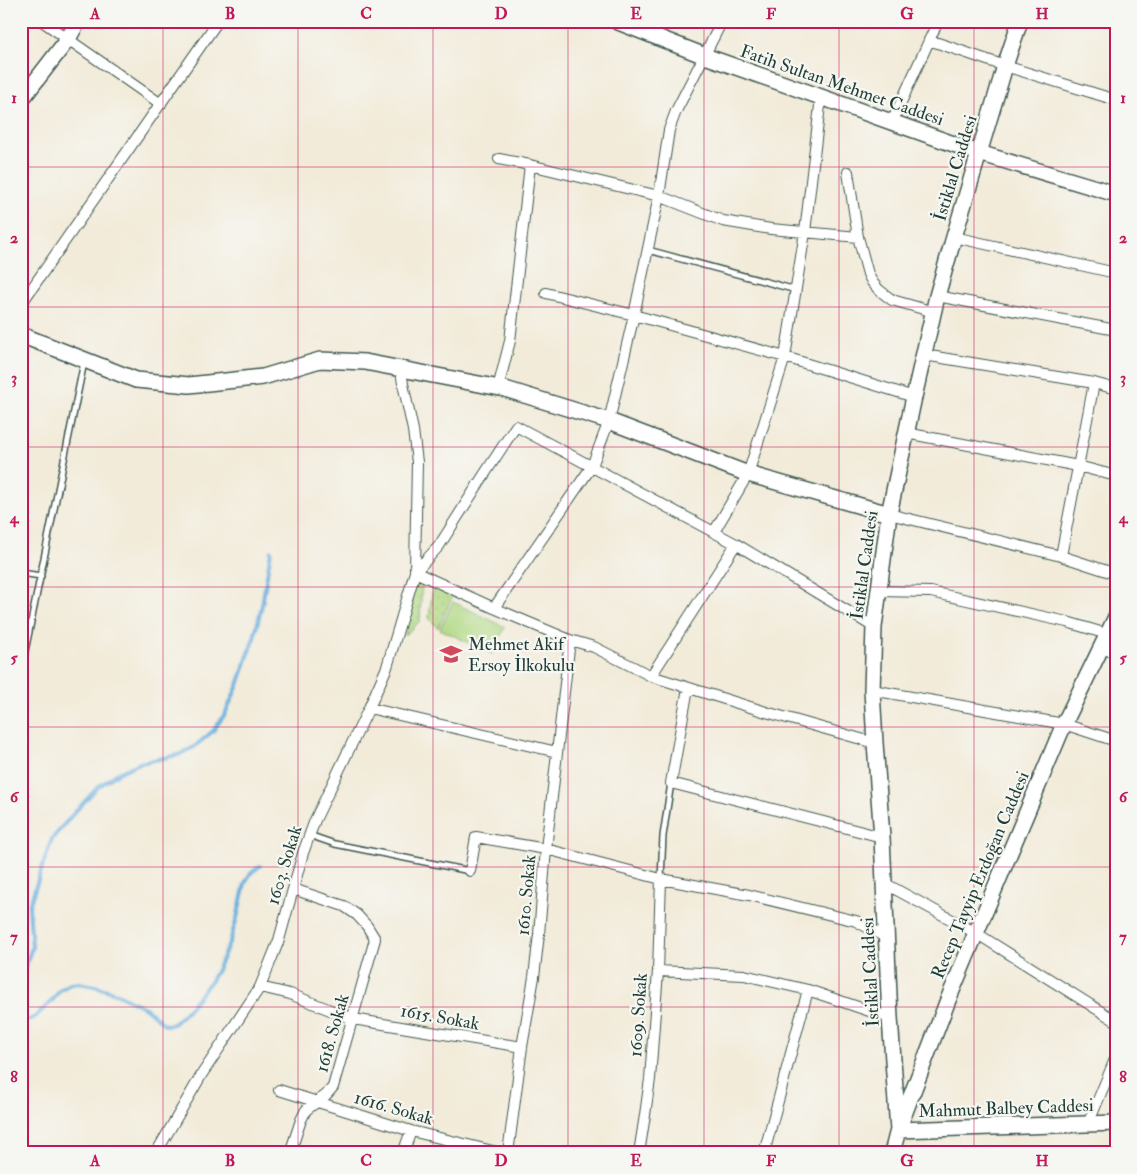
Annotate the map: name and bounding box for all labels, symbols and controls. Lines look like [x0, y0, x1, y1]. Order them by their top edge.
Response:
text: A [89, 4, 101, 24]
text: B [225, 4, 235, 24]
text: C [360, 4, 372, 24]
text: D [494, 4, 508, 24]
text: E [630, 4, 642, 24]
text: F [766, 4, 776, 24]
text: G [900, 4, 914, 24]
text: H [1035, 4, 1049, 24]
street label: Fatih Sultan Mehmet Caddesi [737, 40, 947, 131]
text: 1 [11, 88, 17, 108]
text: 1 [1120, 88, 1126, 108]
street label: İstiklal Caddesi [928, 112, 983, 224]
text: 2 [10, 228, 18, 248]
text: 2 [1119, 228, 1127, 248]
text: 3 [11, 368, 17, 388]
text: 3 [1120, 368, 1126, 388]
text: 4 [9, 508, 20, 528]
text: 4 [1118, 508, 1129, 528]
street label: İstiklal Caddesi [845, 509, 884, 621]
place label: Mehmet Akif Ersoy İlkokulu [468, 633, 575, 677]
school or university icon: Mehmet Akif Ersoy İlkokulu [438, 641, 464, 667]
text: 5 [10, 648, 18, 668]
text: 5 [1119, 648, 1127, 668]
street label: Recep Tayyip Erdoğan Caddesi [926, 768, 1035, 982]
text: 6 [10, 787, 20, 807]
text: 6 [1119, 787, 1129, 807]
street label: 1603. Sokak [262, 822, 308, 908]
street label: 1610. Sokak [512, 853, 542, 937]
street label: İstiklal Caddesi [856, 916, 885, 1027]
text: 7 [10, 927, 18, 947]
text: 7 [1119, 927, 1127, 947]
street label: 1609. Sokak [624, 972, 653, 1058]
street label: 1618. Sokak [310, 991, 355, 1075]
street label: 1615. Sokak [399, 999, 482, 1036]
text: 8 [10, 1067, 18, 1087]
text: 8 [1119, 1067, 1127, 1087]
street label: 1616. Sokak [352, 1086, 436, 1131]
street label: Mahmut Balbey Caddesi [918, 1094, 1094, 1123]
text: A [89, 1151, 101, 1171]
text: B [225, 1151, 235, 1171]
text: C [360, 1151, 372, 1171]
text: D [494, 1151, 508, 1171]
text: E [630, 1151, 642, 1171]
text: F [766, 1151, 776, 1171]
text: G [900, 1151, 914, 1171]
text: H [1035, 1151, 1049, 1171]

